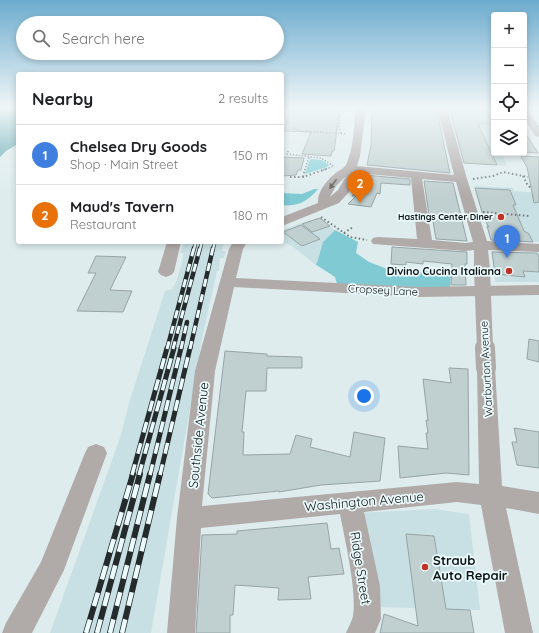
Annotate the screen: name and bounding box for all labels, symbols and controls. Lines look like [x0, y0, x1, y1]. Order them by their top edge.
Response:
map controls [491, 12, 527, 156]
button: + [491, 12, 527, 48]
search box [16, 16, 284, 60]
icon: search [30, 27, 52, 49]
text: Search here [62, 29, 145, 48]
button: − [491, 48, 527, 84]
button: locate [491, 84, 527, 120]
text: Nearby [32, 88, 93, 109]
text: 2 results [218, 90, 268, 106]
button: layers [491, 120, 527, 156]
text: Chelsea Dry Goods [70, 137, 207, 156]
text: 1 [42, 147, 48, 163]
text: 150 m [233, 147, 268, 163]
text: Shop · Main Street [70, 156, 178, 172]
pin: 2 [347, 170, 373, 203]
one-way arrow [328, 178, 337, 189]
text: Maud's Tavern [70, 197, 174, 216]
text: 2 [41, 207, 49, 223]
text: 180 m [233, 207, 268, 223]
place label: Hastings Center Diner [398, 211, 493, 222]
marker: Hastings Center Diner [496, 212, 506, 222]
text: Restaurant [70, 216, 136, 232]
pin: 1 [494, 225, 520, 258]
place label: Divino Cucina Italiana [387, 264, 501, 278]
marker: Divino Cucina Italiana [504, 266, 514, 276]
street label: Cropsey Lane [348, 281, 418, 299]
street label: Warburton Avenue [477, 321, 495, 417]
street label: Southside Avenue [184, 381, 212, 489]
your location [354, 386, 374, 406]
street label: Washington Avenue [304, 488, 424, 514]
street label: Ridge Street [347, 530, 375, 606]
place label: Straub Auto Repair [433, 552, 508, 583]
marker: Straub Auto Repair [420, 562, 430, 572]

